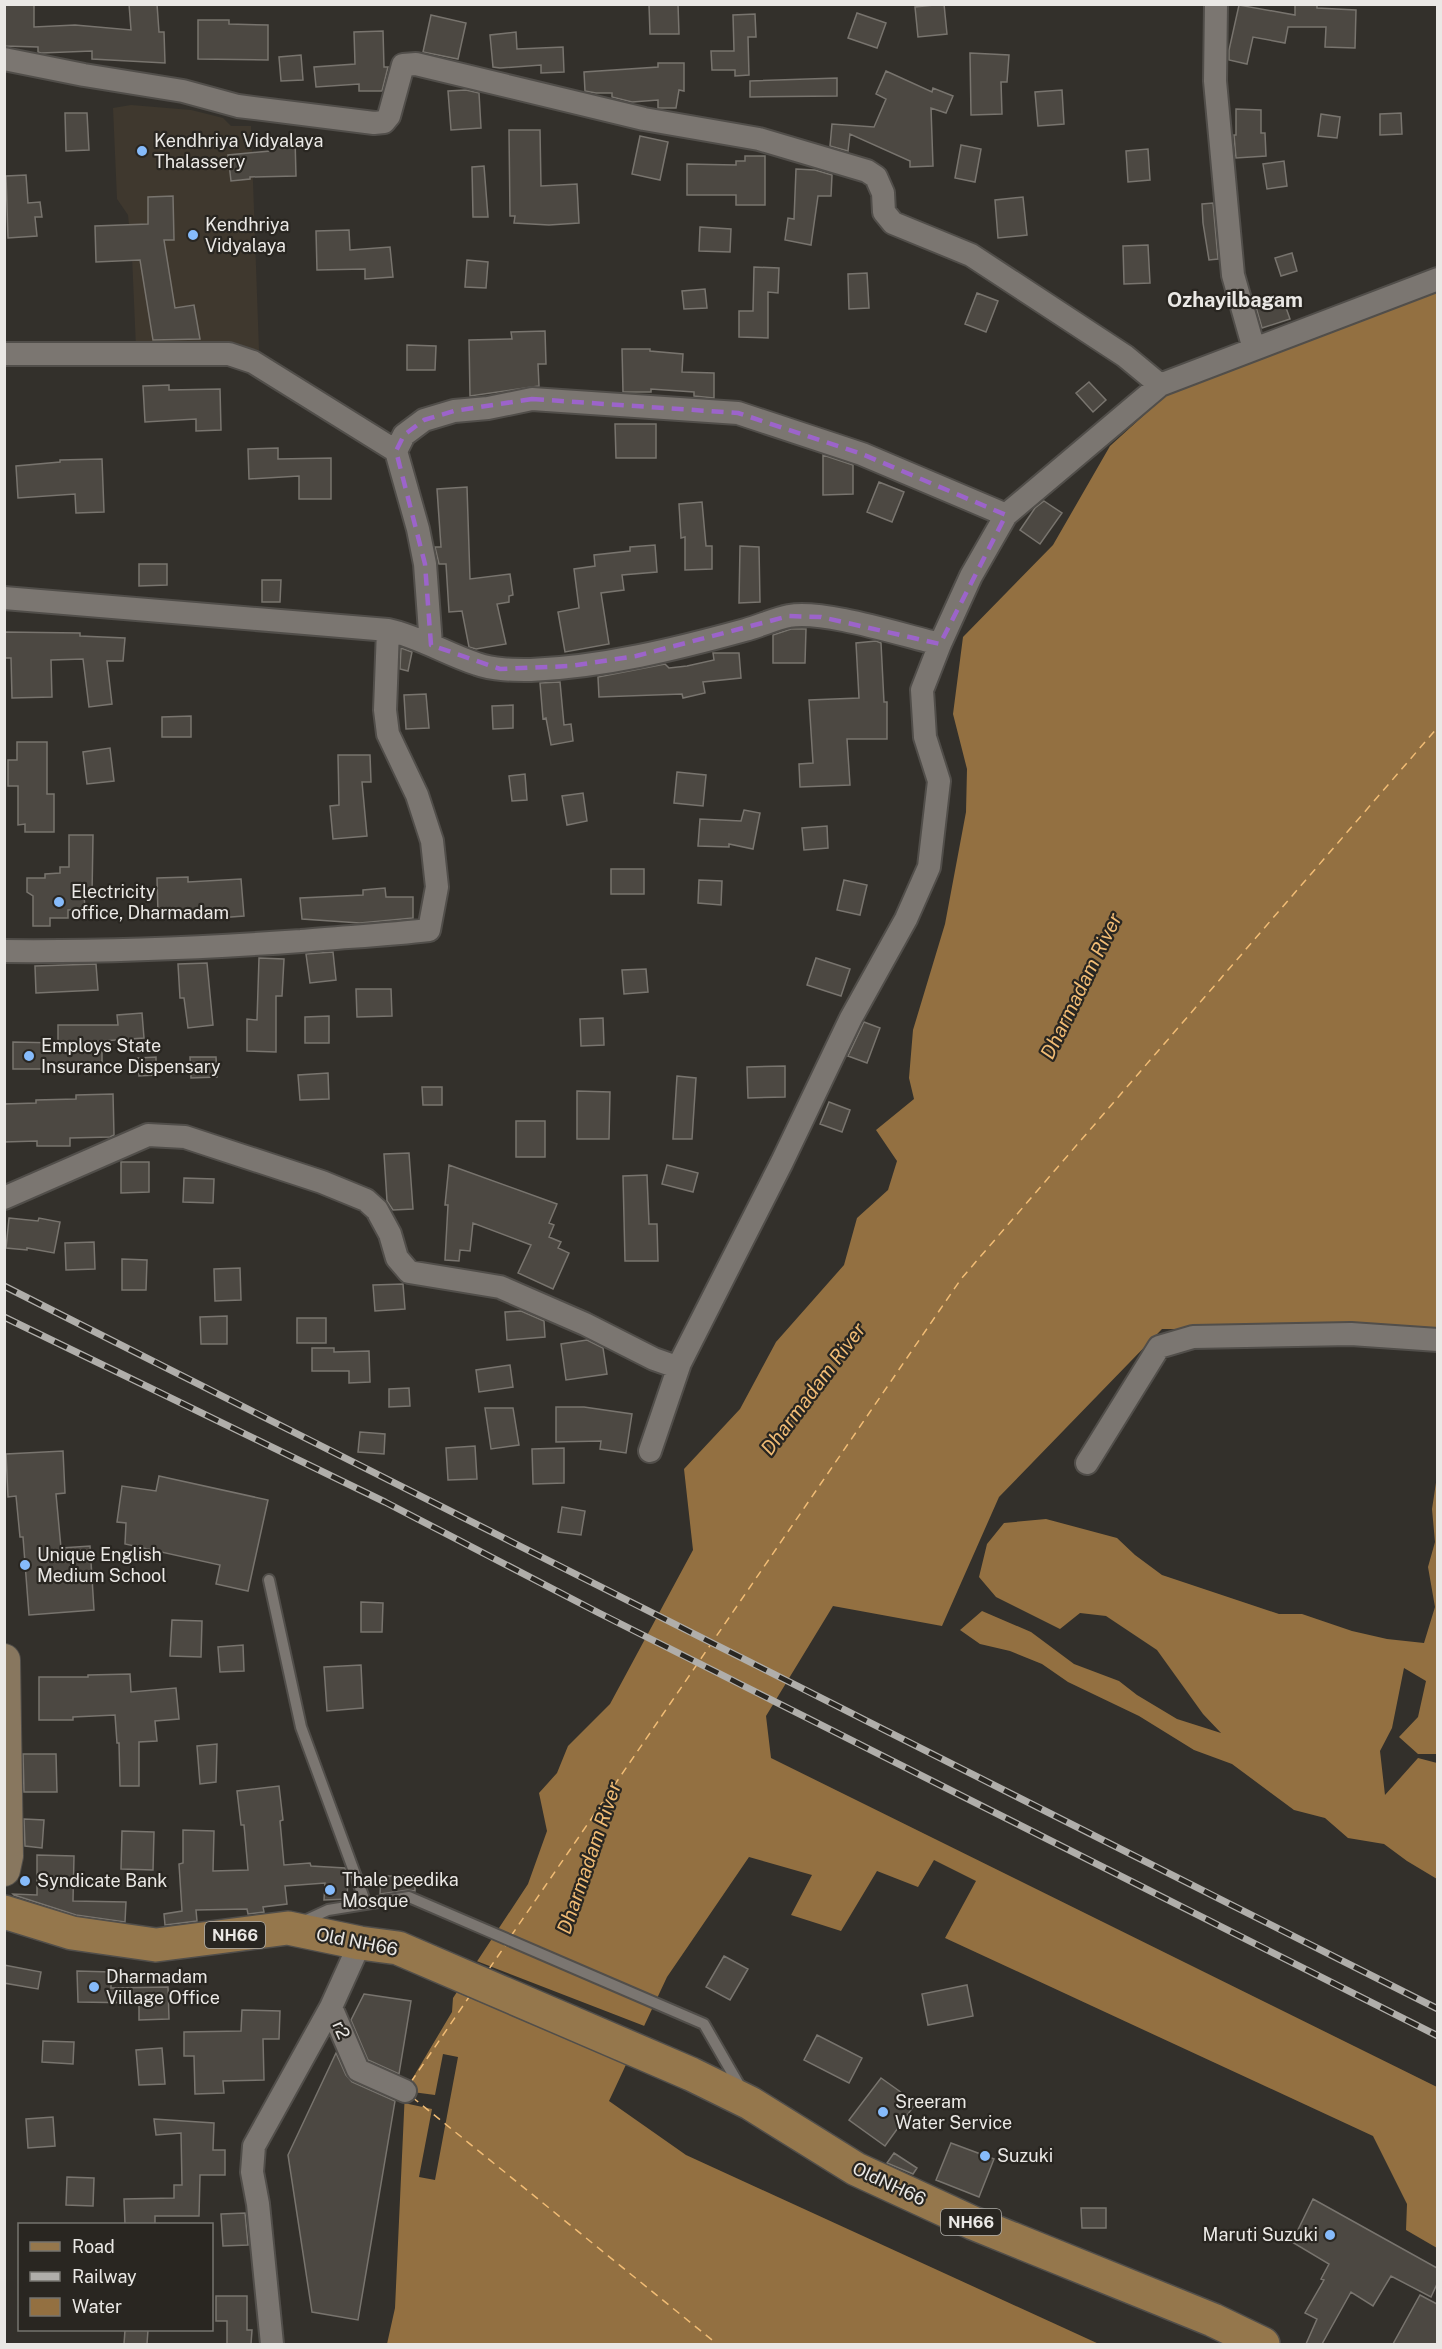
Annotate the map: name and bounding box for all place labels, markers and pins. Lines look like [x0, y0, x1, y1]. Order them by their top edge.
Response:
place label: Kendhriya Vidyalaya Thalassery [154, 130, 323, 172]
marker: Kendhriya Vidyalaya Thalassery [135, 144, 149, 158]
place label: Kendhriya Vidyalaya [205, 214, 289, 256]
marker: Kendhriya Vidyalaya [186, 228, 200, 242]
place label: Electricity office, Dharmadam [71, 881, 229, 923]
marker: Electricity office, Dharmadam [52, 895, 66, 909]
place label: Employs State Insurance Dispensary [41, 1035, 221, 1077]
marker: Employs State Insurance Dispensary [22, 1049, 36, 1063]
place label: Unique English Medium School [37, 1544, 167, 1586]
marker: Unique English Medium School [18, 1558, 32, 1572]
place label: Thale peedika Mosque [342, 1869, 459, 1911]
place label: Syndicate Bank [37, 1870, 167, 1891]
marker: Syndicate Bank [18, 1874, 32, 1888]
marker: Thale peedika Mosque [323, 1883, 337, 1897]
place label: Dharmadam Village Office [106, 1966, 220, 2008]
marker: Dharmadam Village Office [87, 1980, 101, 1994]
place label: Sreeram Water Service [895, 2091, 1012, 2133]
marker: Sreeram Water Service [876, 2105, 890, 2119]
place label: Suzuki [997, 2145, 1053, 2166]
marker: Suzuki [978, 2149, 992, 2163]
place label: Maruti Suzuki [1203, 2224, 1318, 2245]
marker: Maruti Suzuki [1323, 2228, 1337, 2242]

